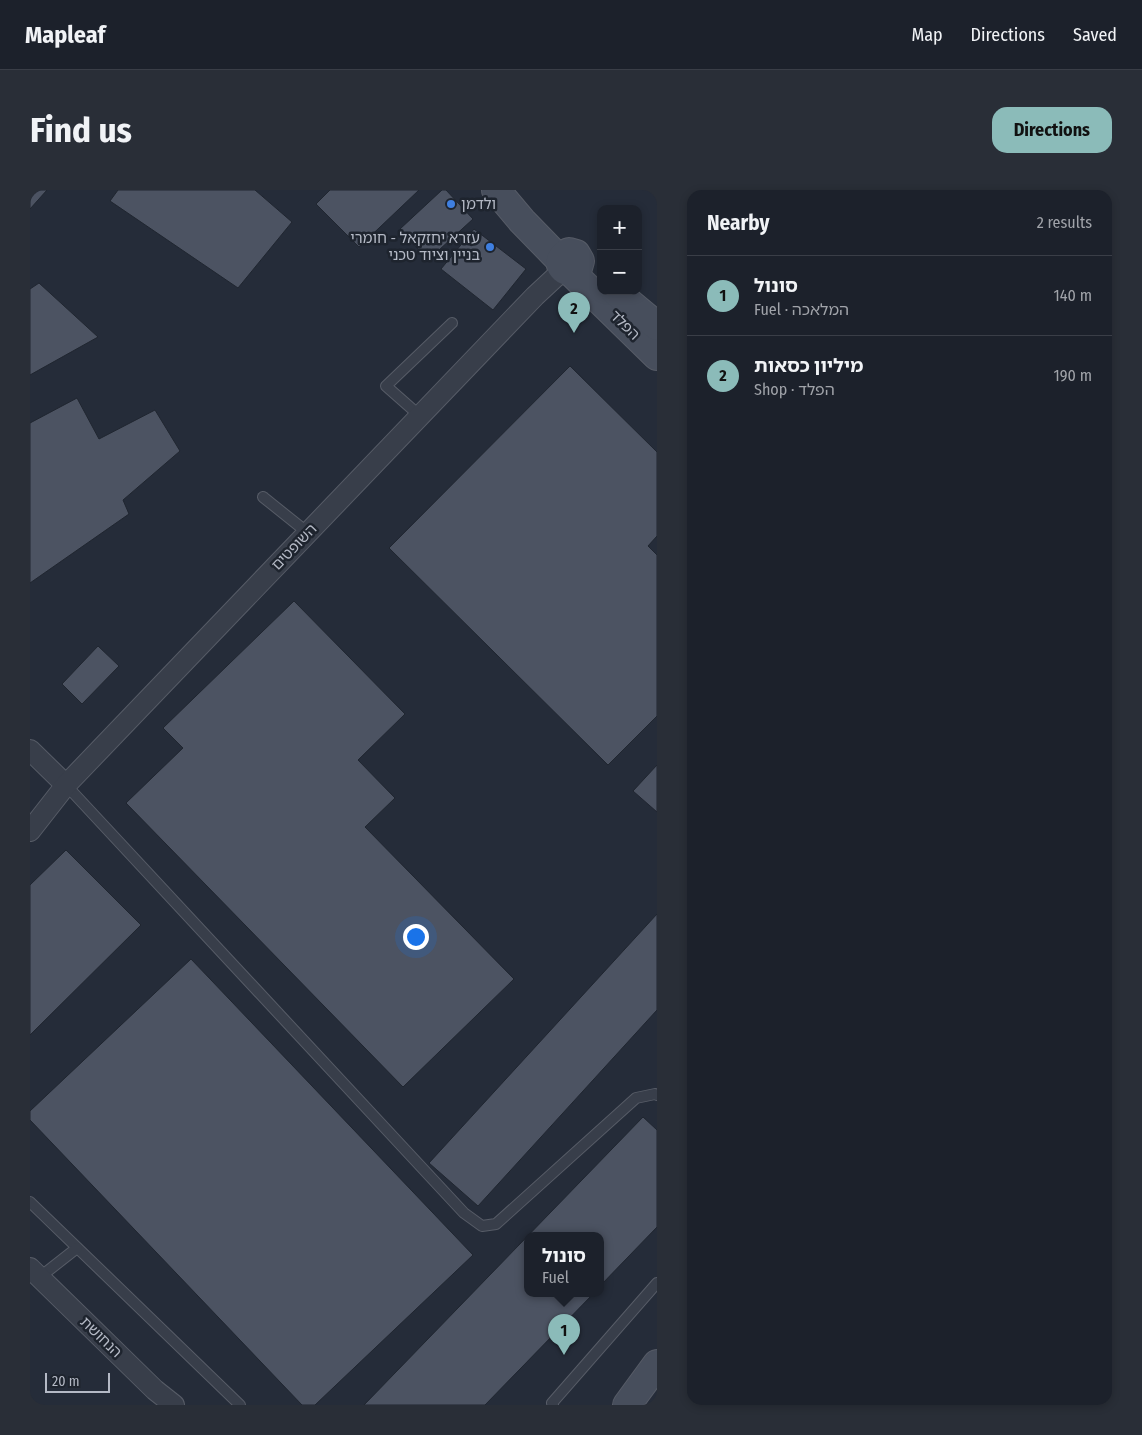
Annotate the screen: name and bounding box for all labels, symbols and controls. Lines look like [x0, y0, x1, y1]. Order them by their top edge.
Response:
text: Mapleaf [25, 21, 105, 49]
text: Map [911, 24, 943, 46]
text: Directions [971, 24, 1045, 46]
text: Saved [1073, 24, 1117, 46]
button: Directions [992, 107, 1112, 153]
text: Find us [30, 109, 132, 151]
place label: ולדמן [461, 195, 496, 213]
marker: ולדמן [445, 198, 457, 210]
map controls [597, 205, 642, 295]
button: + [597, 205, 642, 250]
text: Nearby [707, 210, 769, 236]
text: 2 results [1037, 213, 1092, 232]
place label: עזרא יחזקאל - חומרי בניין וציוד טכני [350, 229, 480, 264]
marker: עזרא יחזקאל - חומרי בניין וציוד טכני [484, 241, 496, 253]
button: − [597, 250, 642, 295]
text: סונול [754, 274, 798, 297]
text: 1 [720, 286, 726, 305]
text: 140 m [1054, 286, 1092, 305]
pin: 2 [558, 292, 590, 333]
text: Fuel · המלאכה [754, 300, 849, 319]
street label: הפלד [607, 307, 643, 343]
text: מיליון כסאות [754, 354, 863, 377]
text: 2 [719, 366, 727, 385]
text: 190 m [1054, 366, 1092, 385]
text: Shop · הפלד [754, 380, 835, 399]
street label: השופטים [268, 520, 320, 574]
your location [403, 924, 429, 950]
popup [524, 1232, 604, 1297]
text: סונול [542, 1244, 586, 1267]
text: Fuel [542, 1268, 569, 1287]
street label: הנחושת [76, 1313, 126, 1361]
pin: 1 [548, 1314, 580, 1355]
scale bar [45, 1370, 110, 1393]
text: 20 m [52, 1373, 80, 1390]

